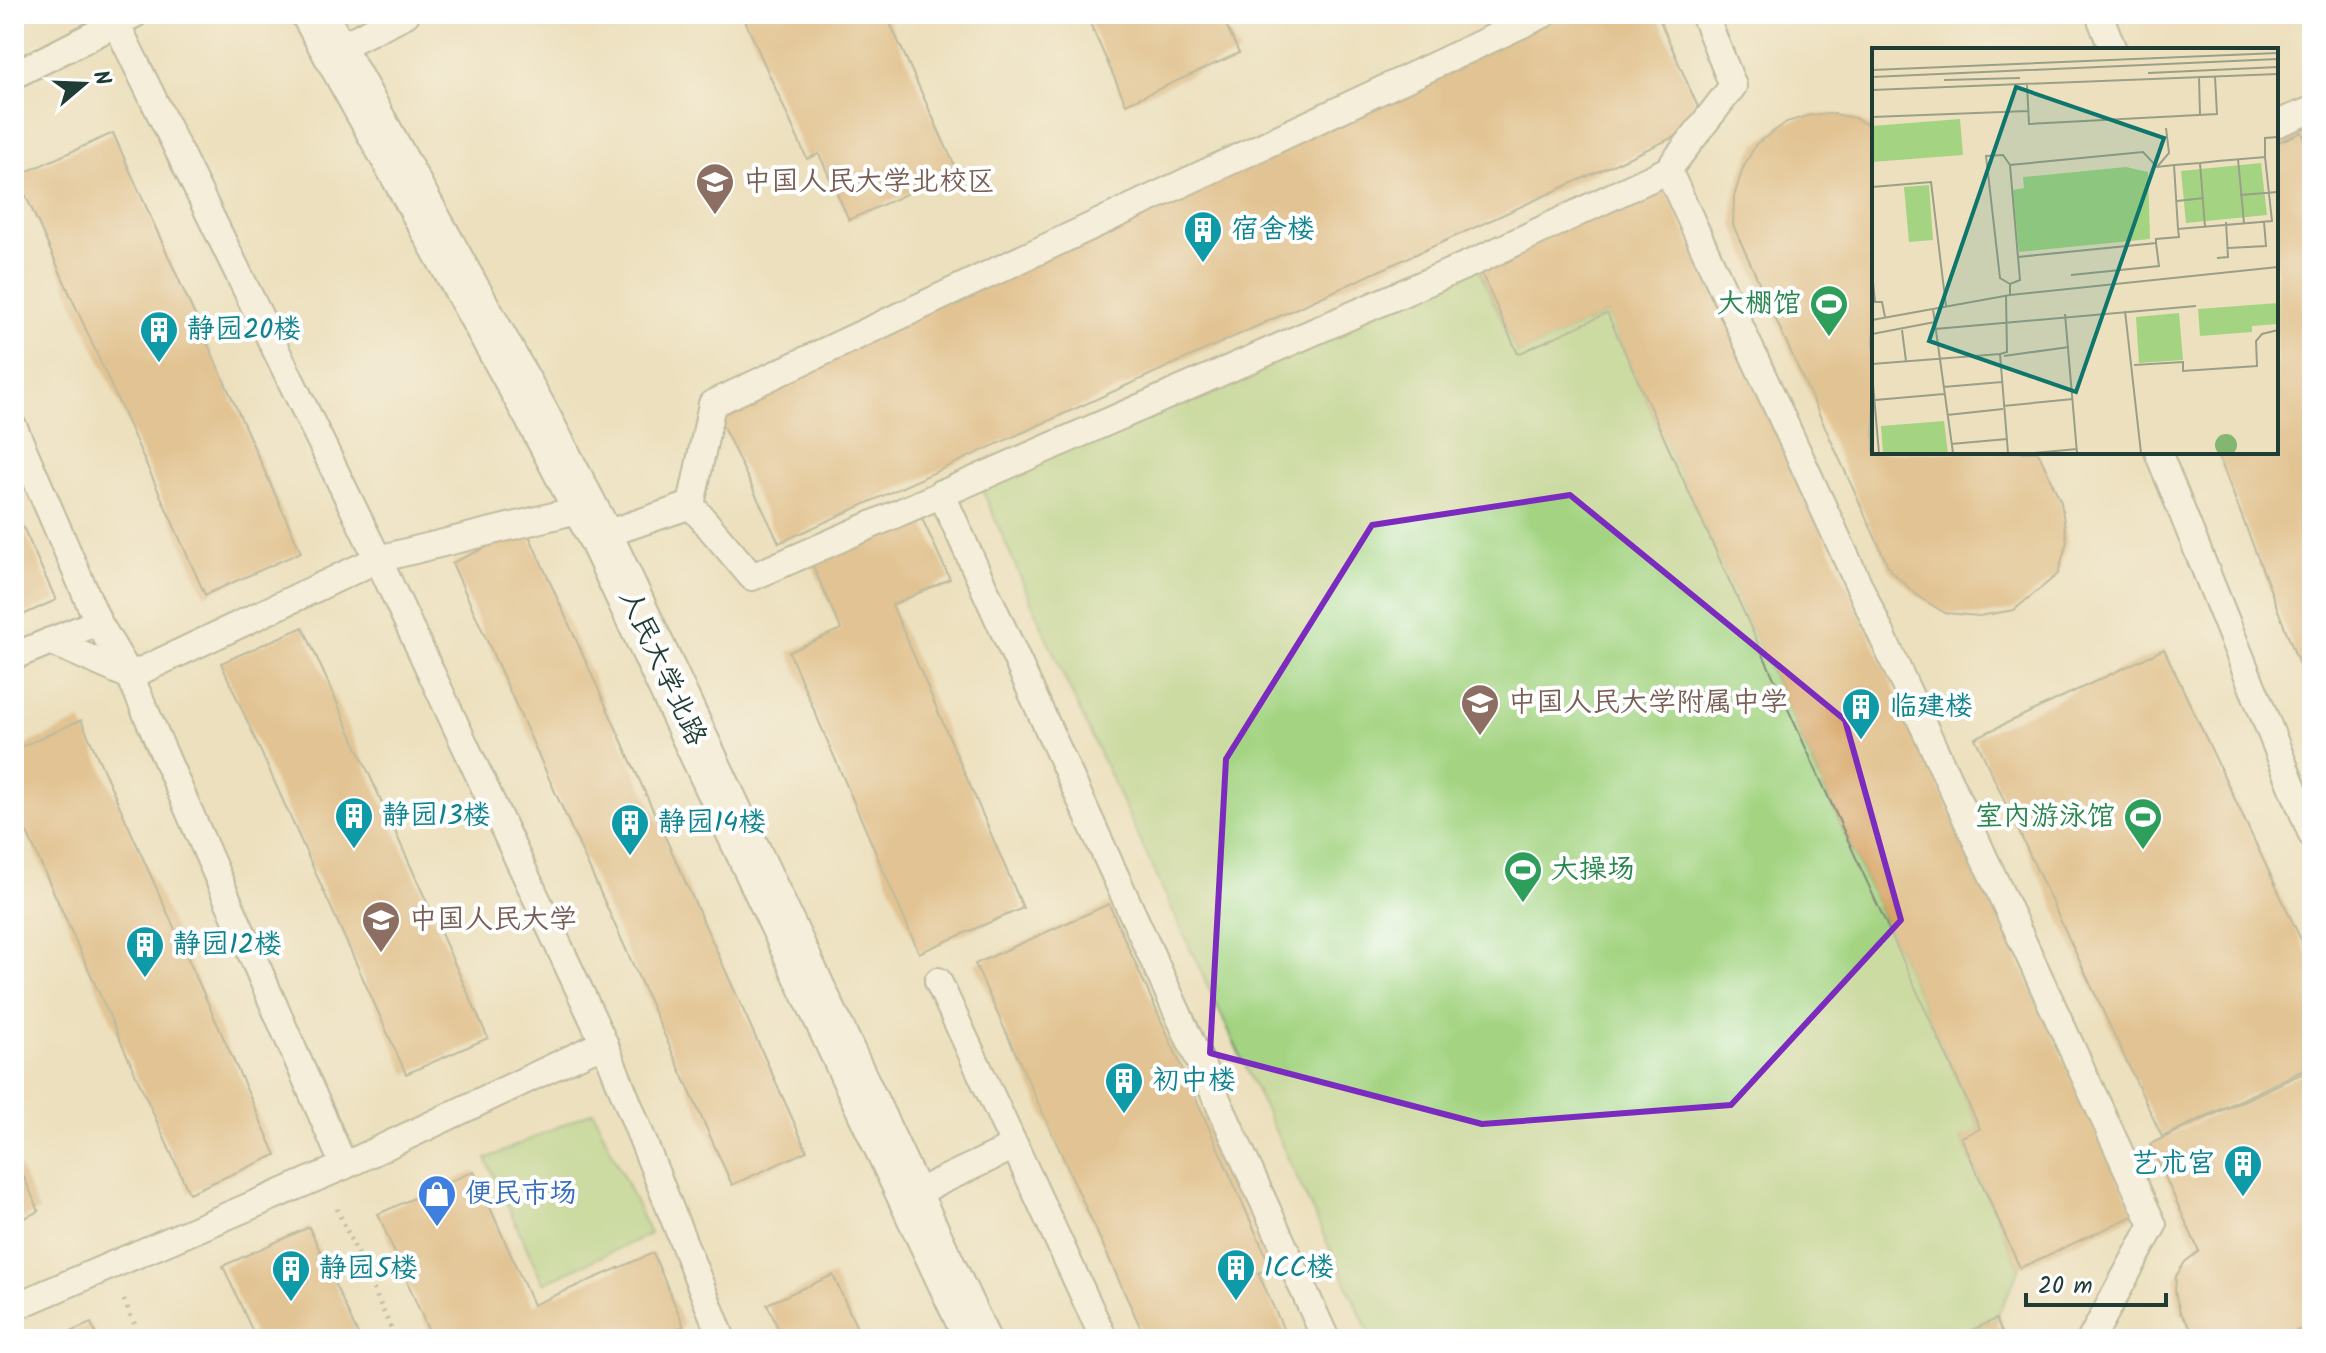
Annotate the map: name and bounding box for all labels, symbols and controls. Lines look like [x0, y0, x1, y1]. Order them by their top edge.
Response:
north arrow [44, 44, 124, 124]
inset map [1872, 48, 2278, 454]
text: N [82, 66, 119, 91]
place label: 中国人民大学北校区 [743, 160, 995, 205]
school or university icon: 中国人民大学北校区 [694, 161, 736, 216]
place label: 宿舍楼 [1231, 208, 1315, 253]
building icon: 宿舍楼 [1182, 209, 1224, 264]
place label: 大棚馆 [1717, 282, 1801, 327]
sports icon: 大棚馆 [1808, 283, 1850, 338]
place label: 静园20楼 [187, 308, 301, 353]
building icon: 静园20楼 [138, 309, 180, 364]
street label: 人民大学北路 [606, 582, 718, 754]
place label: 中国人民大学附属中学 [1508, 681, 1788, 726]
school or university icon: 中国人民大学附属中学 [1459, 682, 1501, 737]
place label: 临建楼 [1889, 685, 1973, 730]
building icon: 临建楼 [1840, 686, 1882, 741]
place label: 静园13楼 [382, 794, 491, 839]
building icon: 静园13楼 [333, 795, 375, 850]
place label: 室内游泳馆 [1975, 795, 2115, 840]
sports icon: 室内游泳馆 [2122, 796, 2164, 851]
place label: 静园14楼 [658, 801, 766, 846]
building icon: 静园14楼 [609, 802, 651, 857]
place label: 大操场 [1551, 848, 1635, 893]
sports icon: 大操场 [1502, 849, 1544, 904]
place label: 中国人民大学 [409, 898, 577, 943]
school or university icon: 中国人民大学 [360, 899, 402, 954]
place label: 静园12楼 [173, 923, 282, 968]
building icon: 静园12楼 [124, 924, 166, 979]
place label: 初中楼 [1152, 1059, 1236, 1104]
building icon: 初中楼 [1103, 1060, 1145, 1115]
place label: 艺术宫 [2131, 1142, 2215, 1187]
building icon: 艺术宫 [2222, 1143, 2264, 1198]
place label: 便民市场 [465, 1172, 577, 1217]
shop icon: 便民市场 [416, 1173, 458, 1228]
place label: ICC楼 [1264, 1246, 1334, 1291]
place label: 静园5楼 [319, 1247, 418, 1292]
building icon: ICC楼 [1215, 1247, 1257, 1302]
building icon: 静园5楼 [270, 1248, 312, 1303]
scale bar [2026, 1257, 2166, 1307]
text: 20 m [2038, 1267, 2093, 1306]

